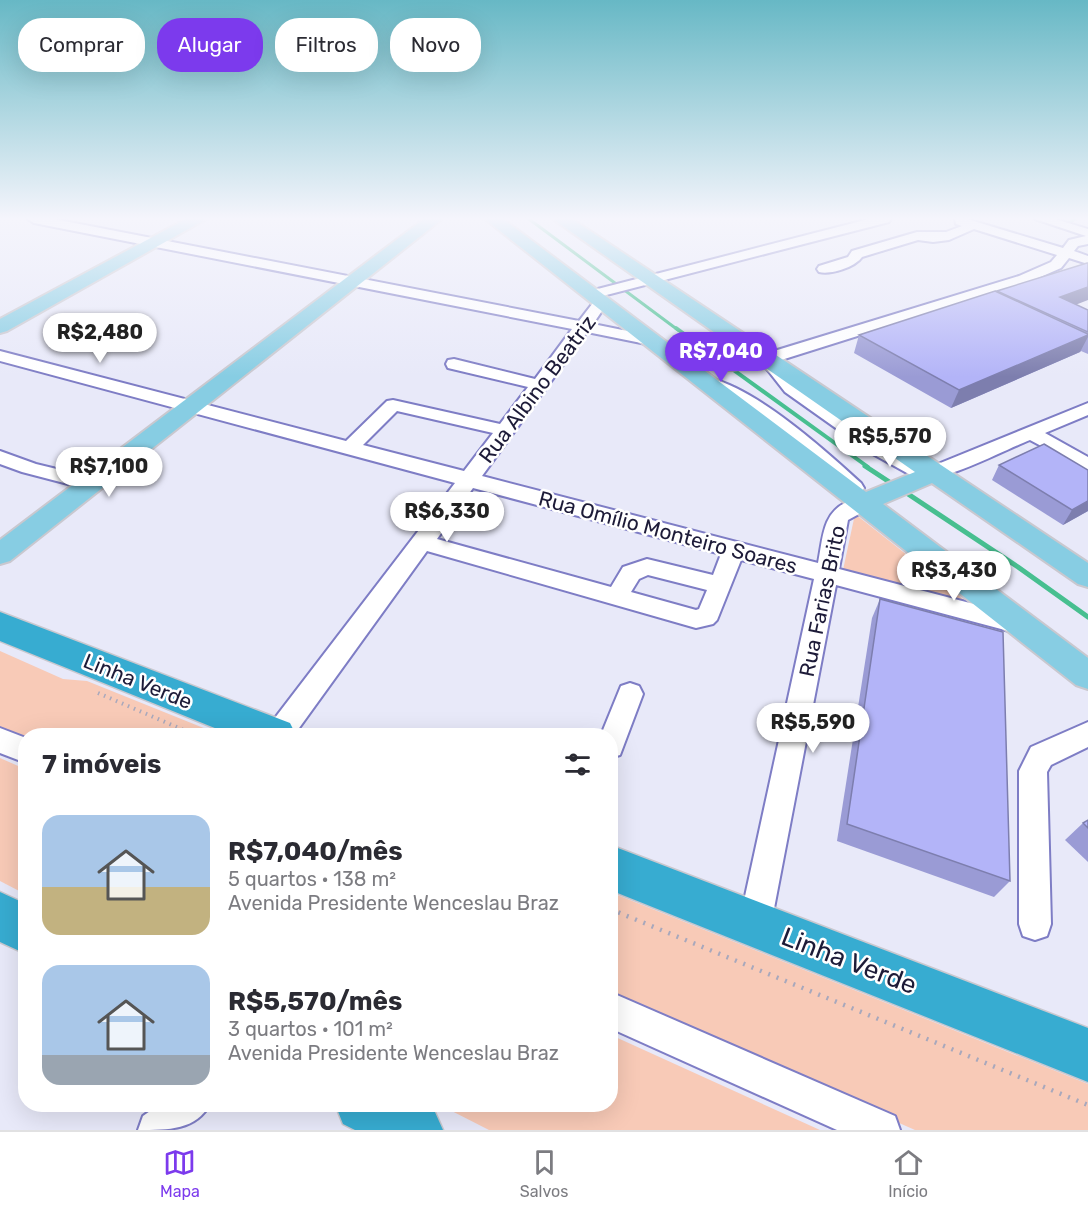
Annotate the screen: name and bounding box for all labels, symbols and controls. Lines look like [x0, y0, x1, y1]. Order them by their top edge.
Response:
chip: Comprar [18, 18, 145, 72]
chip: Alugar [157, 18, 263, 72]
chip: Filtros [275, 18, 378, 72]
chip: Novo [390, 18, 481, 72]
street label: Rua Albino Beatriz [473, 310, 601, 468]
pin: R$2,480 [45, 313, 155, 364]
text: R$2,480 [57, 320, 143, 344]
pin: R$7,040 [666, 332, 776, 383]
text: R$7,040 [679, 339, 763, 363]
pin: R$5,570 [835, 417, 945, 468]
text: R$5,570 [848, 424, 932, 448]
pin: R$7,100 [54, 447, 164, 498]
text: R$7,100 [70, 454, 148, 478]
street label: Rua Omílio Monteiro Soares [536, 485, 800, 579]
pin: R$6,330 [392, 492, 502, 543]
text: R$6,330 [404, 499, 490, 523]
street label: Rua Farias Brito [794, 523, 850, 679]
pin: R$3,430 [899, 551, 1009, 602]
text: R$3,430 [911, 558, 997, 582]
street label: Linha Verde [80, 648, 196, 714]
pin: R$5,590 [758, 703, 868, 754]
text: R$5,590 [771, 710, 855, 734]
icon: filters [561, 748, 594, 781]
text: 7 imóveis [42, 749, 161, 780]
text: R$7,040/mês [228, 836, 403, 867]
icon: home [90, 839, 162, 911]
text: 5 quartos · 138 m² [228, 867, 396, 891]
text: Avenida Presidente Wenceslau Braz [228, 891, 559, 915]
street label: Linha Verde [777, 921, 921, 1001]
text: R$5,570/mês [228, 986, 402, 1017]
icon: home [90, 989, 162, 1061]
text: 3 quartos · 101 m² [228, 1017, 393, 1041]
text: Avenida Presidente Wenceslau Braz [228, 1041, 559, 1065]
tab: Mapa [160, 1146, 200, 1201]
tab: Salvos [520, 1146, 568, 1201]
tab: Início [888, 1146, 928, 1201]

